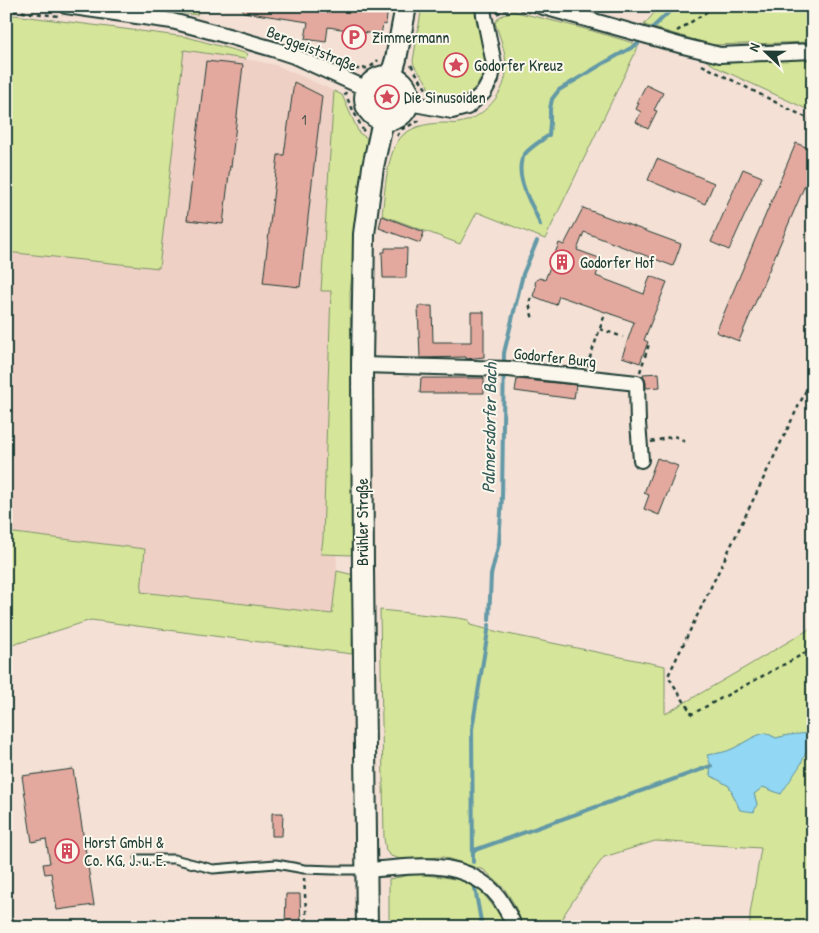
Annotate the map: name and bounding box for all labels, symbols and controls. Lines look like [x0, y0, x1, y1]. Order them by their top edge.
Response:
street label: Berggeiststraße [264, 20, 361, 76]
parking icon: Zimmermann [341, 24, 367, 50]
place label: Zimmermann [372, 26, 450, 48]
north arrow [742, 28, 792, 78]
text: N [743, 39, 764, 54]
place icon: Godorfer Kreuz [443, 52, 469, 78]
place label: Godorfer Kreuz [474, 54, 563, 76]
place icon: Die Sinusoiden [374, 84, 400, 110]
place label: Die Sinusoiden [404, 86, 486, 108]
house number: 1 [301, 110, 307, 129]
building icon: Godorfer Hof [549, 249, 575, 275]
place label: Godorfer Hof [580, 251, 655, 273]
street label: Godorfer Burg [513, 342, 597, 372]
water label: Palmersdorfer Bach [475, 361, 503, 493]
street label: Brühler Straße [351, 477, 373, 566]
place label: Horst GmbH & Co. KG, J. u. E. [84, 831, 166, 871]
building icon: Horst GmbH & Co. KG, J. u. E. [54, 838, 80, 864]

